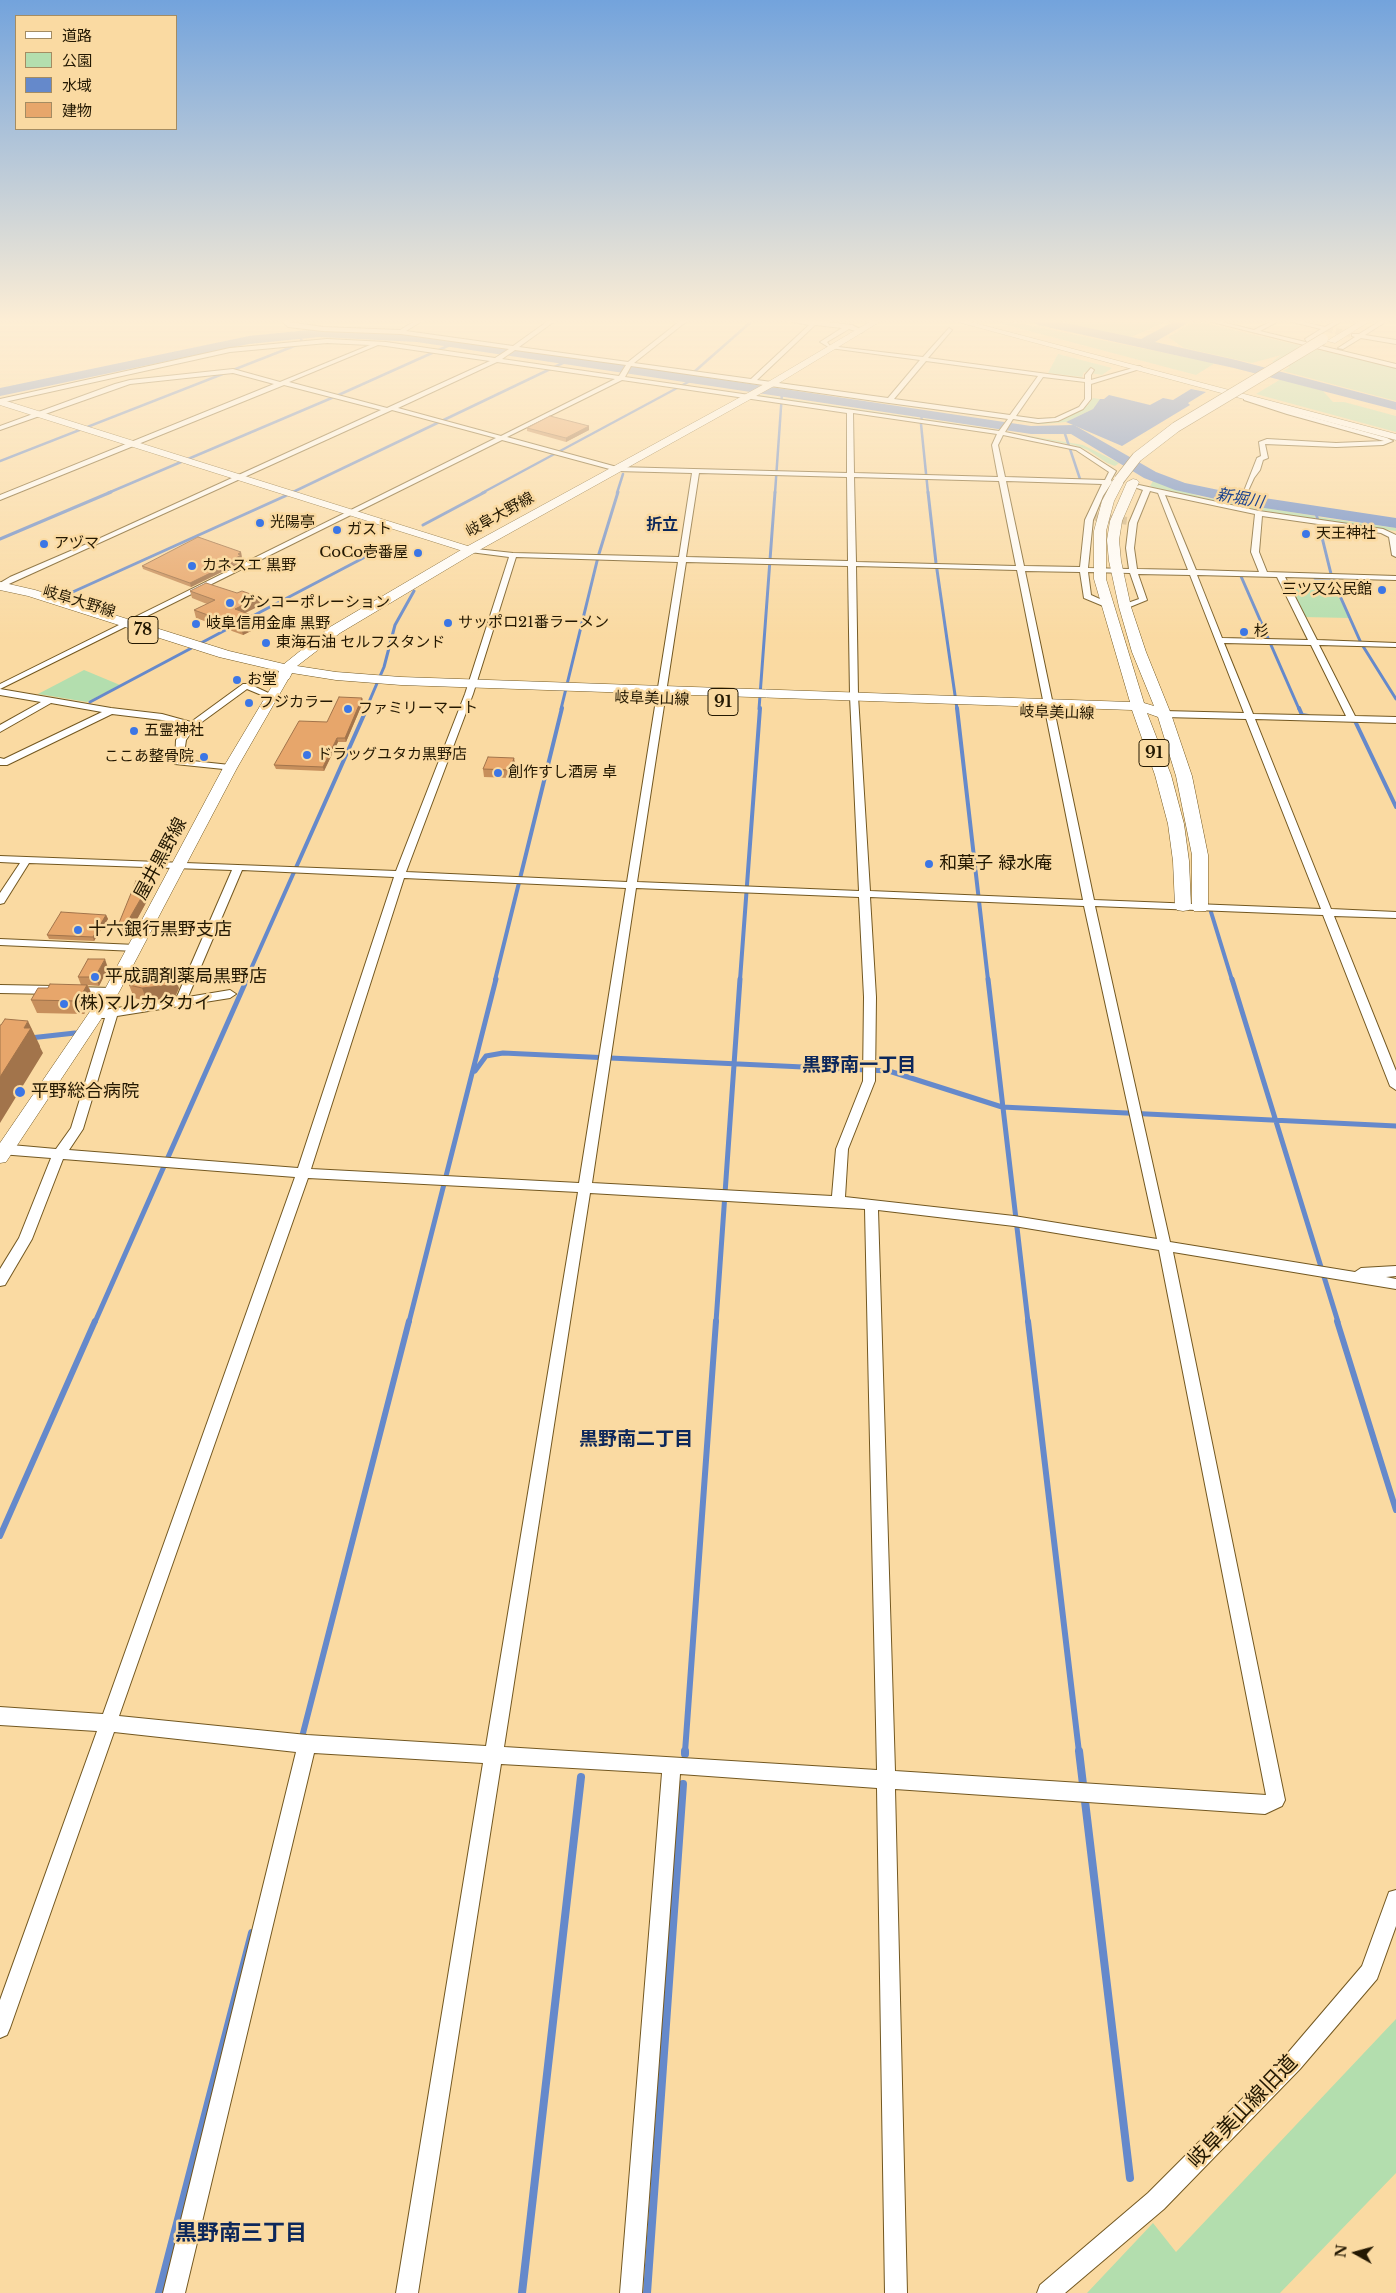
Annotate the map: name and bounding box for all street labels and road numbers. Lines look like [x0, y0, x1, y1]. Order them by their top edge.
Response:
street label: 岐阜大野線 [463, 489, 537, 541]
street label: 岐阜大野線 [41, 582, 117, 622]
road number: 78 [128, 616, 158, 644]
street label: 岐阜美山線 [614, 689, 690, 709]
road number: 91 [708, 689, 738, 716]
street label: 岐阜美山線 [1019, 703, 1095, 723]
road number: 91 [1139, 740, 1169, 766]
street label: 屋井黒野線 [130, 814, 192, 904]
street label: 岐阜美山線旧道 [1183, 2050, 1303, 2174]

